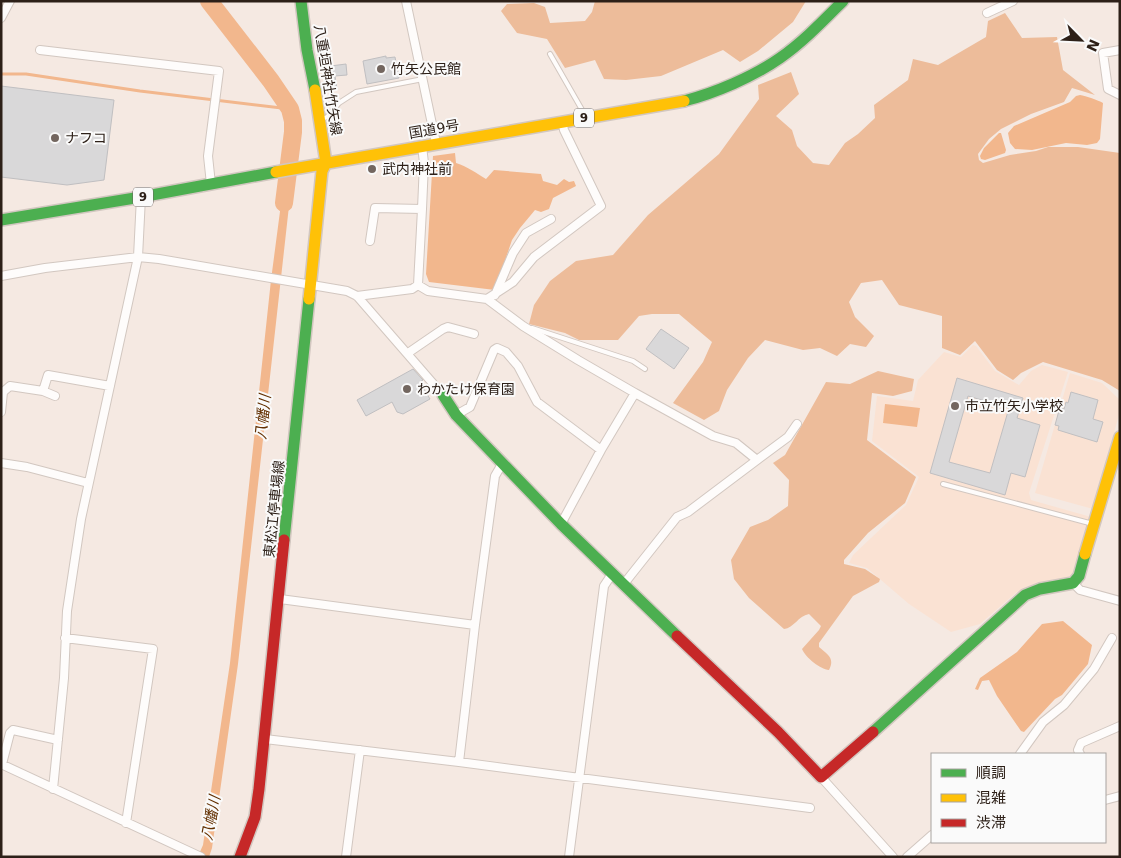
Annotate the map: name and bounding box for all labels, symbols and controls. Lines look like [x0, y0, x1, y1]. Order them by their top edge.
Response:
north arrow [1056, 15, 1106, 65]
street label: 八重垣神社竹矢線 [311, 23, 345, 137]
text: N [1083, 37, 1103, 54]
place label: 竹矢公民館 [391, 61, 461, 77]
marker: 竹矢公民館 [375, 63, 387, 75]
road number: 9 [574, 109, 594, 128]
street label: 国道9号 [408, 117, 460, 141]
place label: ナフコ [65, 130, 107, 146]
marker: ナフコ [49, 132, 61, 144]
place label: 武内神社前 [382, 161, 452, 177]
marker: 武内神社前 [366, 163, 378, 175]
road number: 9 [133, 188, 153, 206]
place label: わかたけ保育園 [417, 381, 515, 397]
marker: わかたけ保育園 [401, 383, 413, 395]
water label: 八幡川 [252, 392, 275, 440]
place label: 市立竹矢小学校 [965, 398, 1063, 414]
marker: 市立竹矢小学校 [949, 400, 961, 412]
street label: 東松江停車場線 [261, 459, 287, 559]
legend [931, 753, 1106, 843]
text: 順調 [976, 764, 1006, 782]
text: 混雑 [976, 789, 1006, 807]
water label: 八幡川 [198, 792, 225, 842]
text: 渋滞 [976, 814, 1006, 832]

